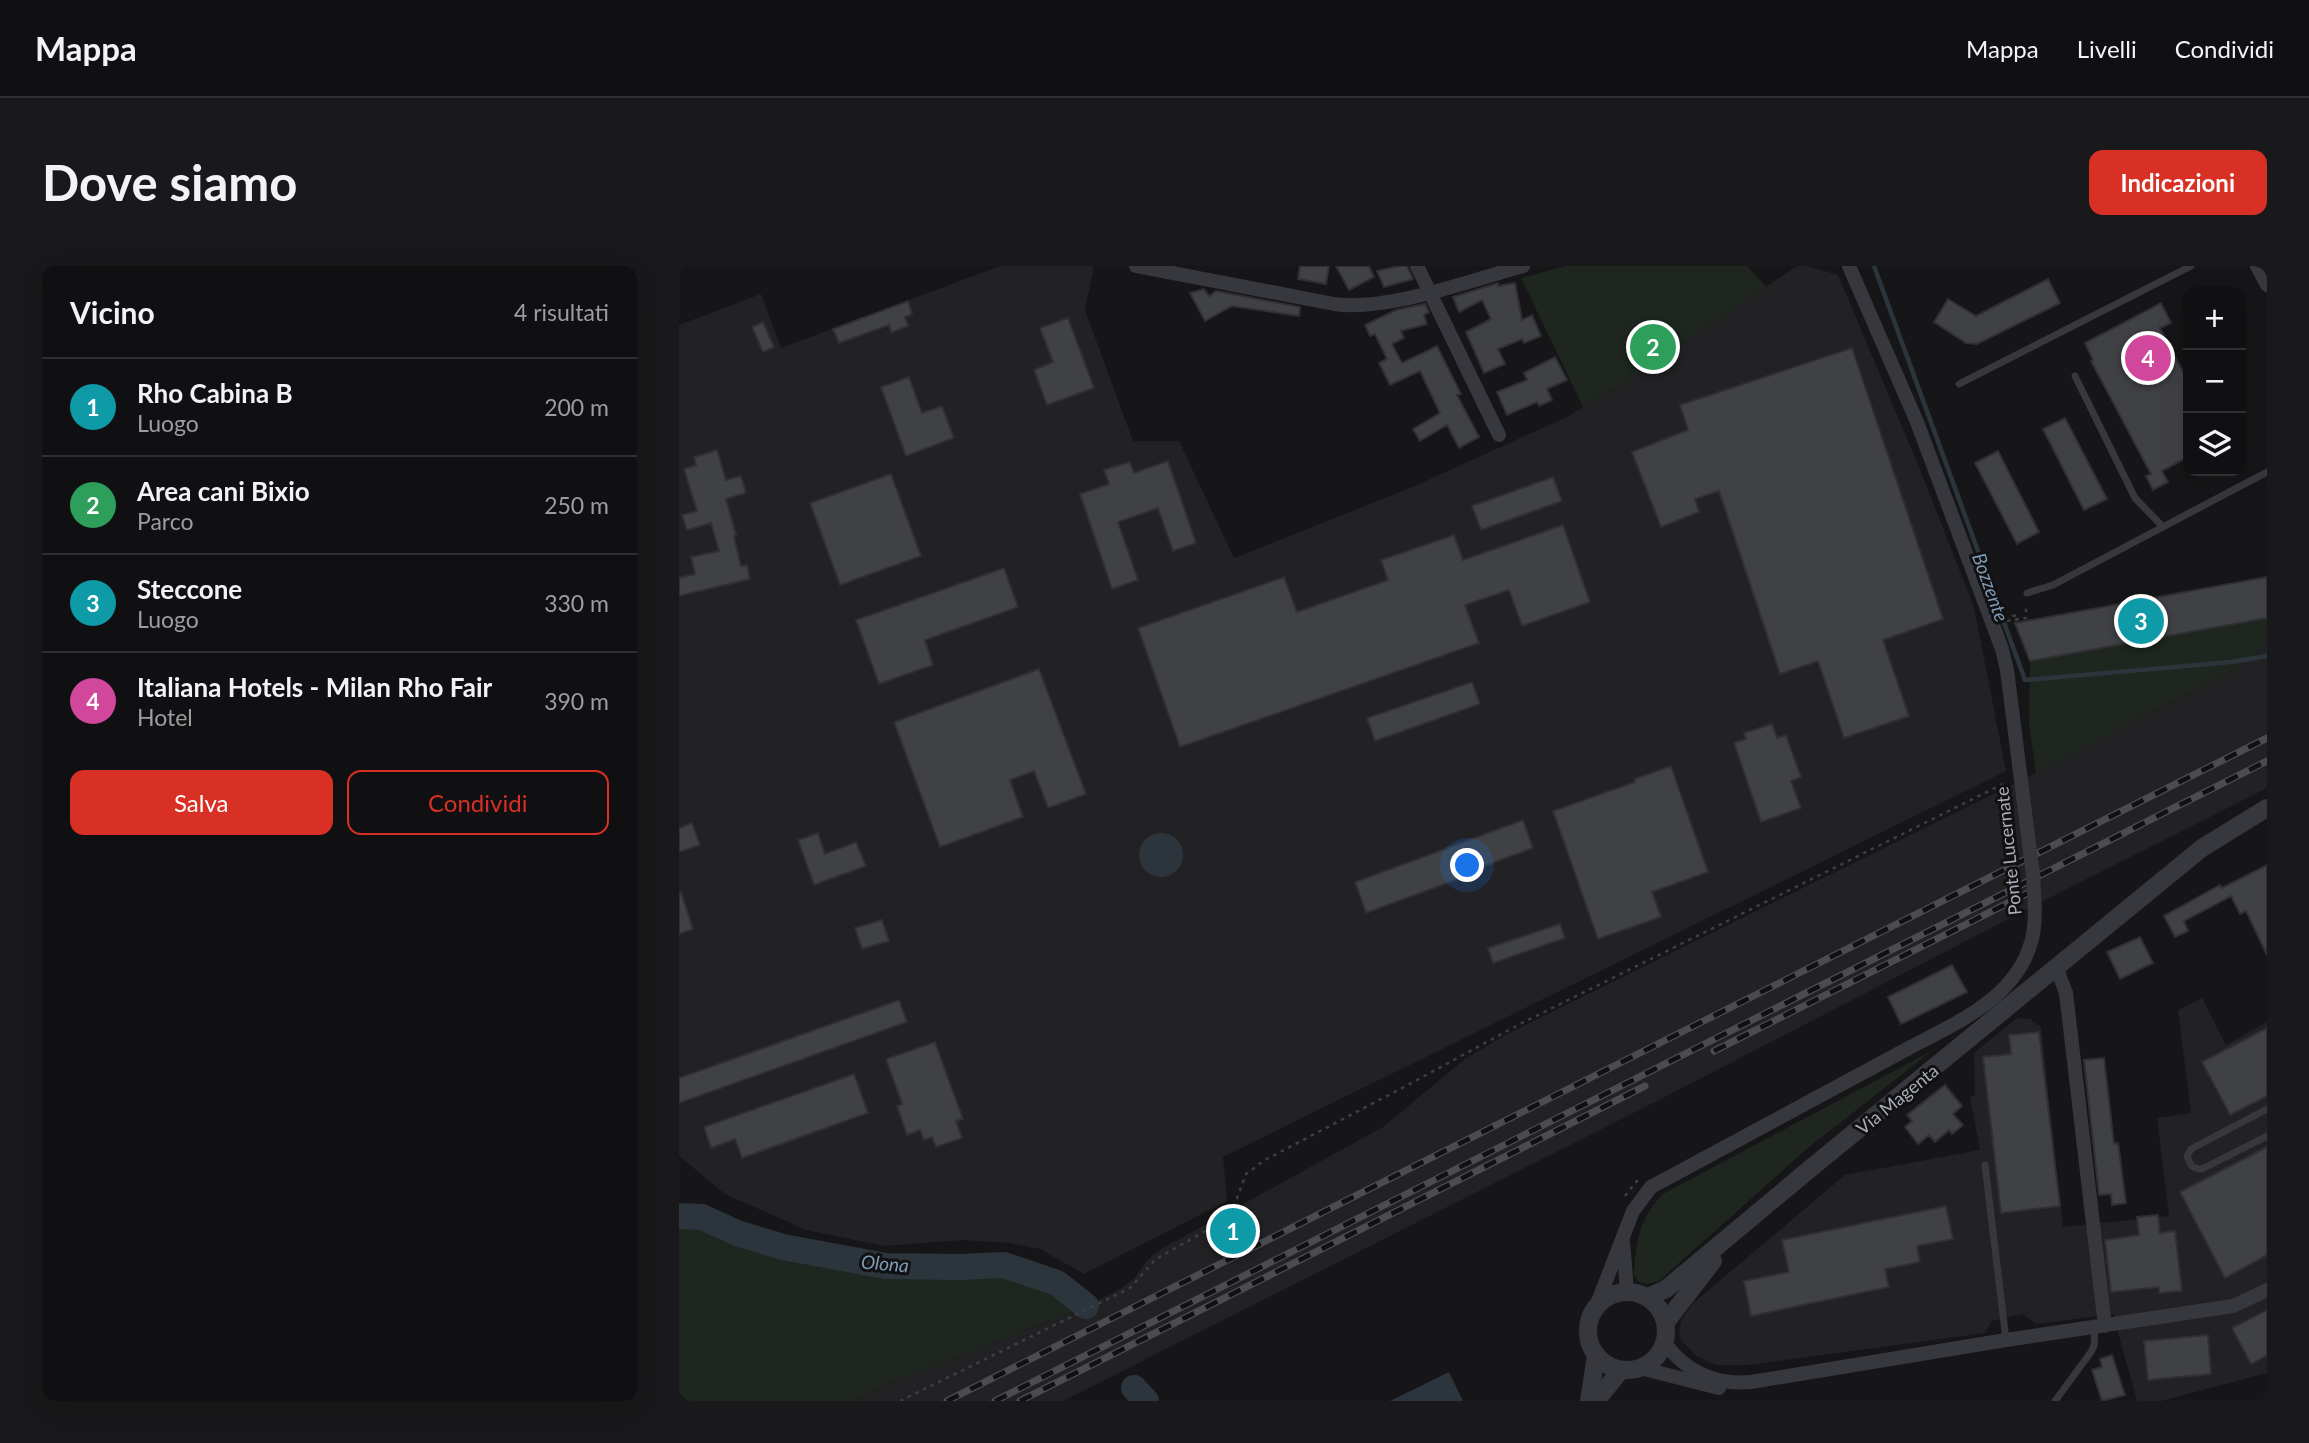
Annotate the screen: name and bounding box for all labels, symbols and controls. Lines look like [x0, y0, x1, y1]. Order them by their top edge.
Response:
text: Mappa [35, 28, 137, 68]
text: Mappa [1966, 34, 2039, 63]
text: Livelli [2077, 34, 2137, 63]
text: Condividi [2175, 34, 2274, 63]
button: Indicazioni [2089, 150, 2267, 215]
text: Dove siamo [42, 153, 298, 211]
map controls [2183, 287, 2246, 476]
button: + [2183, 287, 2246, 350]
text: Vicino [70, 294, 155, 330]
text: 4 risultati [514, 298, 609, 326]
pin: 2 [1630, 321, 1676, 373]
pin: 4 [2125, 332, 2171, 384]
button: − [2183, 350, 2246, 413]
text: Rho Cabina B [137, 377, 293, 409]
text: 1 [86, 393, 100, 421]
text: 200 m [544, 393, 609, 421]
text: Luogo [137, 409, 199, 437]
button: layers [2183, 413, 2246, 476]
text: Area cani Bixio [137, 475, 310, 507]
text: 2 [86, 491, 100, 519]
text: 250 m [544, 491, 609, 519]
text: Parco [137, 507, 194, 535]
water label: Bozzente [1968, 549, 2014, 625]
text: Steccone [137, 573, 242, 605]
text: 3 [86, 589, 100, 617]
text: 330 m [544, 589, 609, 617]
pin: 3 [2118, 595, 2164, 647]
text: Luogo [137, 605, 199, 633]
text: Italiana Hotels - Milan Rho Fair [137, 671, 492, 703]
text: 4 [86, 687, 100, 715]
text: 390 m [544, 687, 609, 715]
text: Hotel [137, 703, 193, 731]
button: Salva [70, 770, 333, 835]
button: Condividi [347, 770, 609, 835]
street label: Ponte Lucernate [1990, 786, 2026, 916]
your location [1450, 848, 1484, 882]
street label: Via Magenta [1851, 1059, 1943, 1139]
pin: 1 [1210, 1205, 1256, 1257]
water label: Olona [860, 1249, 910, 1277]

